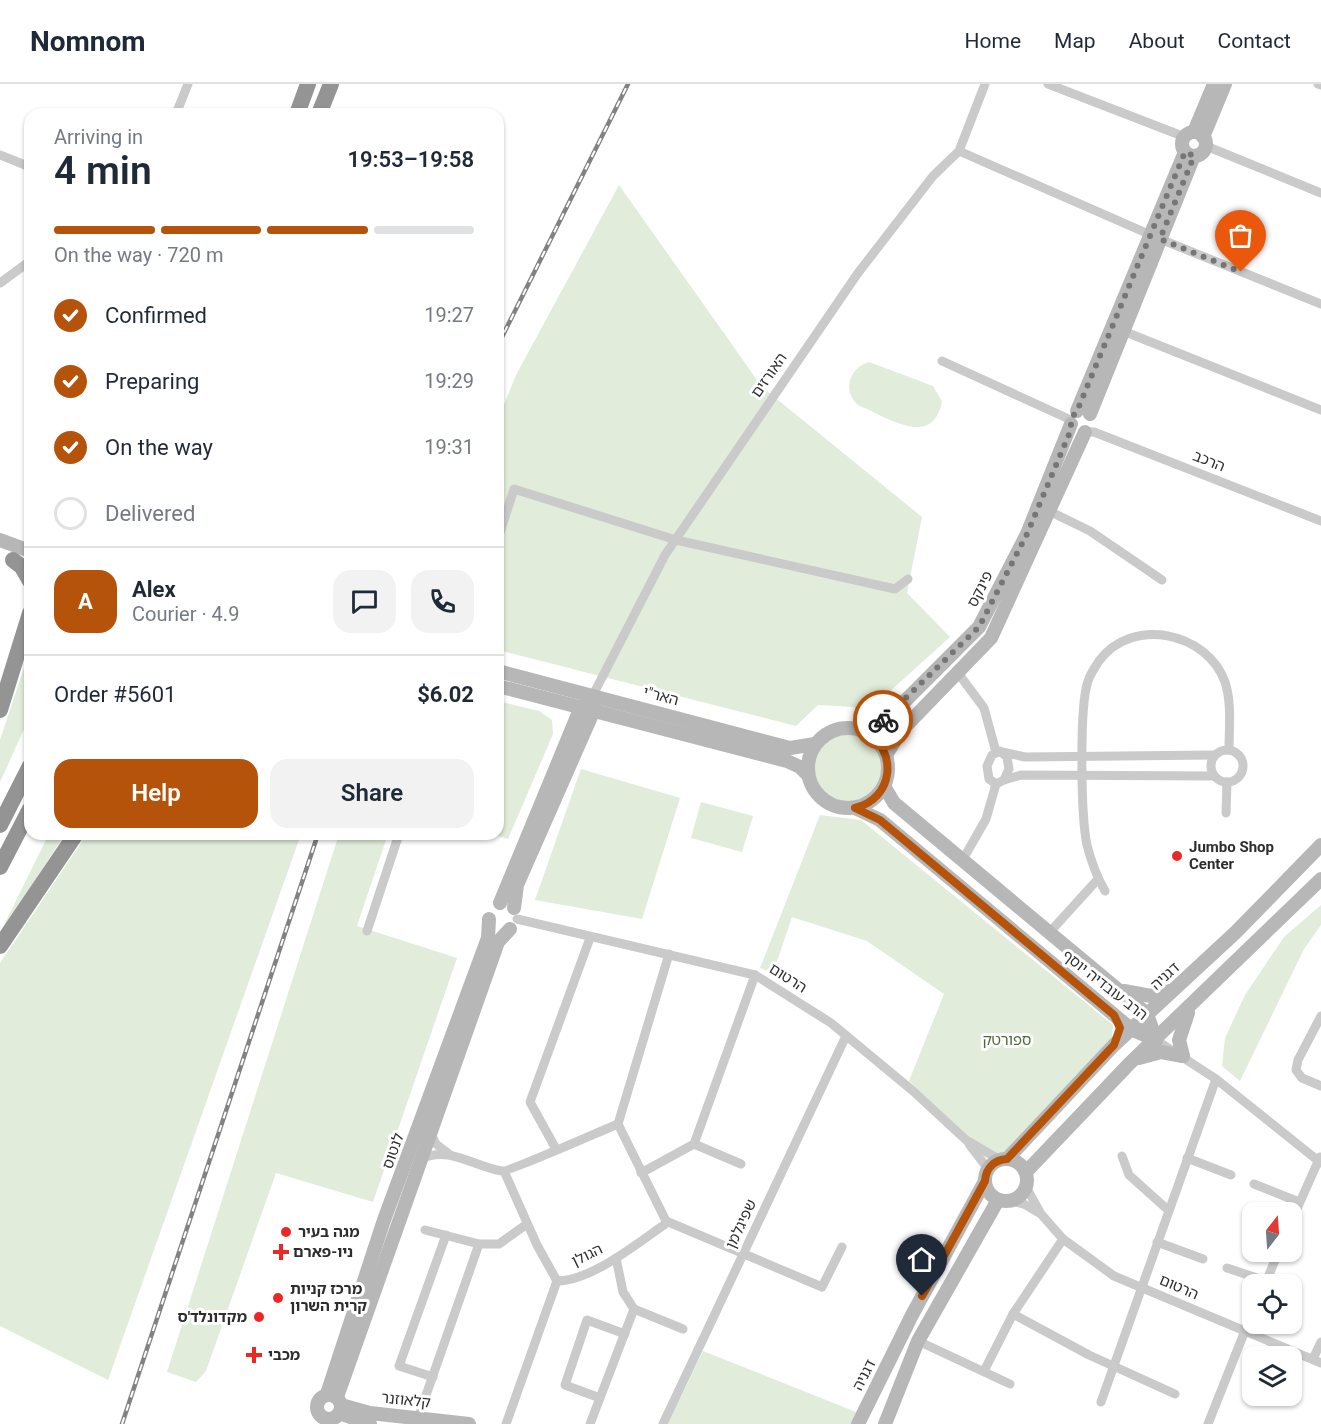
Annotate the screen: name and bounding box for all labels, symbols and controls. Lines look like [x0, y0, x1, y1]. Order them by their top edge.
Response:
text: Nomnom [30, 25, 146, 58]
text: Home [965, 29, 1021, 53]
text: Map [1054, 29, 1096, 53]
text: About [1129, 29, 1185, 53]
text: Contact [1218, 29, 1291, 53]
text: Arriving in [54, 125, 143, 149]
text: 19:53–19:58 [347, 147, 474, 172]
text: 4 min [54, 148, 152, 194]
pin [1215, 210, 1266, 272]
icon: bag [1224, 219, 1257, 252]
text: On the way · 720 m [54, 243, 223, 267]
icon: check [54, 299, 87, 332]
text: Confirmed [105, 303, 207, 328]
text: 19:27 [424, 303, 474, 327]
street label: האורזים [747, 349, 791, 401]
icon: check [54, 365, 87, 398]
text: Preparing [105, 369, 199, 394]
text: 19:29 [424, 369, 474, 393]
icon: check [54, 431, 87, 464]
text: On the way [105, 435, 213, 460]
text: 19:31 [424, 435, 474, 459]
street label: הרכב [1190, 446, 1228, 476]
text: Delivered [105, 501, 195, 526]
street label: פינקס [963, 568, 997, 610]
button: chat [333, 570, 396, 633]
button: phone [411, 570, 474, 633]
text: Alex [132, 577, 176, 602]
text: A [78, 589, 93, 614]
text: Courier · 4.9 [132, 602, 239, 626]
text: Order #5601 [54, 682, 176, 707]
text: $6.02 [417, 682, 474, 707]
street label: האר"י [641, 683, 681, 709]
courier [853, 690, 913, 750]
icon: bike [867, 704, 900, 737]
button: Help [54, 759, 258, 828]
button: Share [270, 759, 474, 828]
place label: Jumbo Shop Center [1189, 838, 1274, 873]
marker: Jumbo Shop Center [1170, 849, 1184, 863]
street label: הרב עובדיה יוסף [1059, 946, 1151, 1024]
street label: דגניה [1147, 958, 1183, 994]
street label: הרטום [766, 959, 810, 997]
park label: ספורטק [983, 1031, 1032, 1049]
street label: לנטוס [378, 1130, 408, 1171]
street label: שפיגלמן [722, 1196, 760, 1252]
north arrow [1242, 1202, 1302, 1262]
map controls [1242, 1202, 1302, 1406]
place label: מגה בעיר [298, 1223, 360, 1241]
marker: מגה בעיר [279, 1225, 293, 1239]
pin [896, 1234, 947, 1296]
street label: הגולן [569, 1240, 605, 1270]
place label: ניו-פארם [293, 1243, 353, 1261]
icon: home [905, 1243, 938, 1276]
marker: ניו-פארם [274, 1245, 288, 1259]
street label: הרטום [1157, 1271, 1201, 1303]
button: locate [1242, 1274, 1302, 1334]
place label: מרכז קניות קרית השרון [290, 1280, 367, 1315]
marker: מרכז קניות קרית השרון [271, 1291, 285, 1305]
place label: מקדונלד'ס [177, 1308, 247, 1326]
marker: מקדונלד'ס [252, 1310, 266, 1324]
marker: מכבי [245, 1346, 263, 1364]
place label: מכבי [268, 1346, 301, 1364]
button: layers [1242, 1346, 1302, 1406]
street label: דגניה [849, 1356, 879, 1394]
street label: קלאוזנר [380, 1388, 432, 1412]

